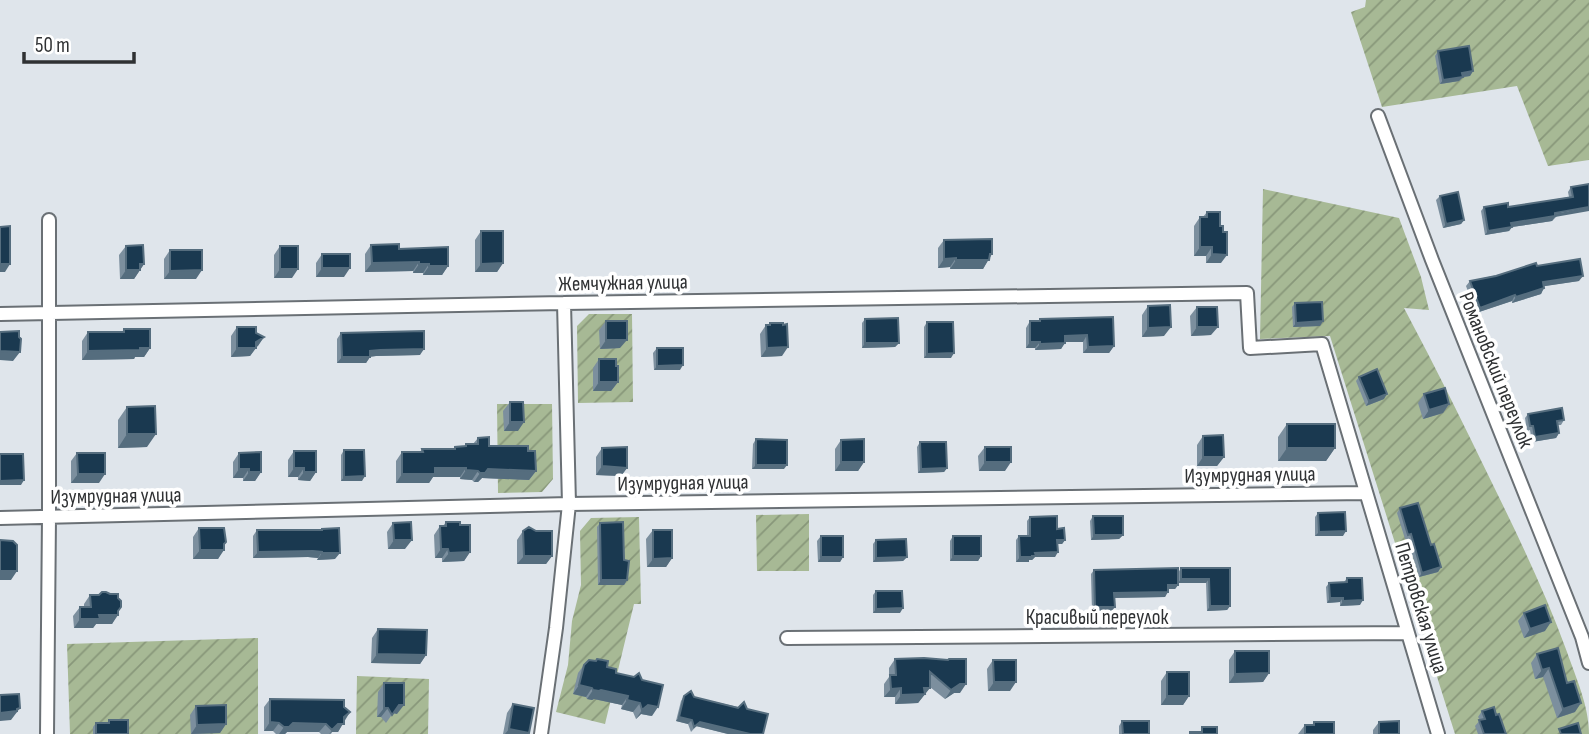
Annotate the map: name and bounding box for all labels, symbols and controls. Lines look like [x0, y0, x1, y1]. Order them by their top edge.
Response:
scale bar [24, 21, 135, 65]
text: 50 m [35, 33, 70, 58]
street label: Жемчужная улица [558, 269, 688, 297]
street label: Романовский переулок [1453, 288, 1539, 452]
street label: Изумрудная улица [1184, 461, 1316, 489]
street label: Изумрудная улица [617, 469, 749, 497]
street label: Изумрудная улица [50, 482, 182, 510]
street label: Петровская улица [1389, 540, 1453, 676]
street label: Красивый переулок [1026, 605, 1168, 630]

